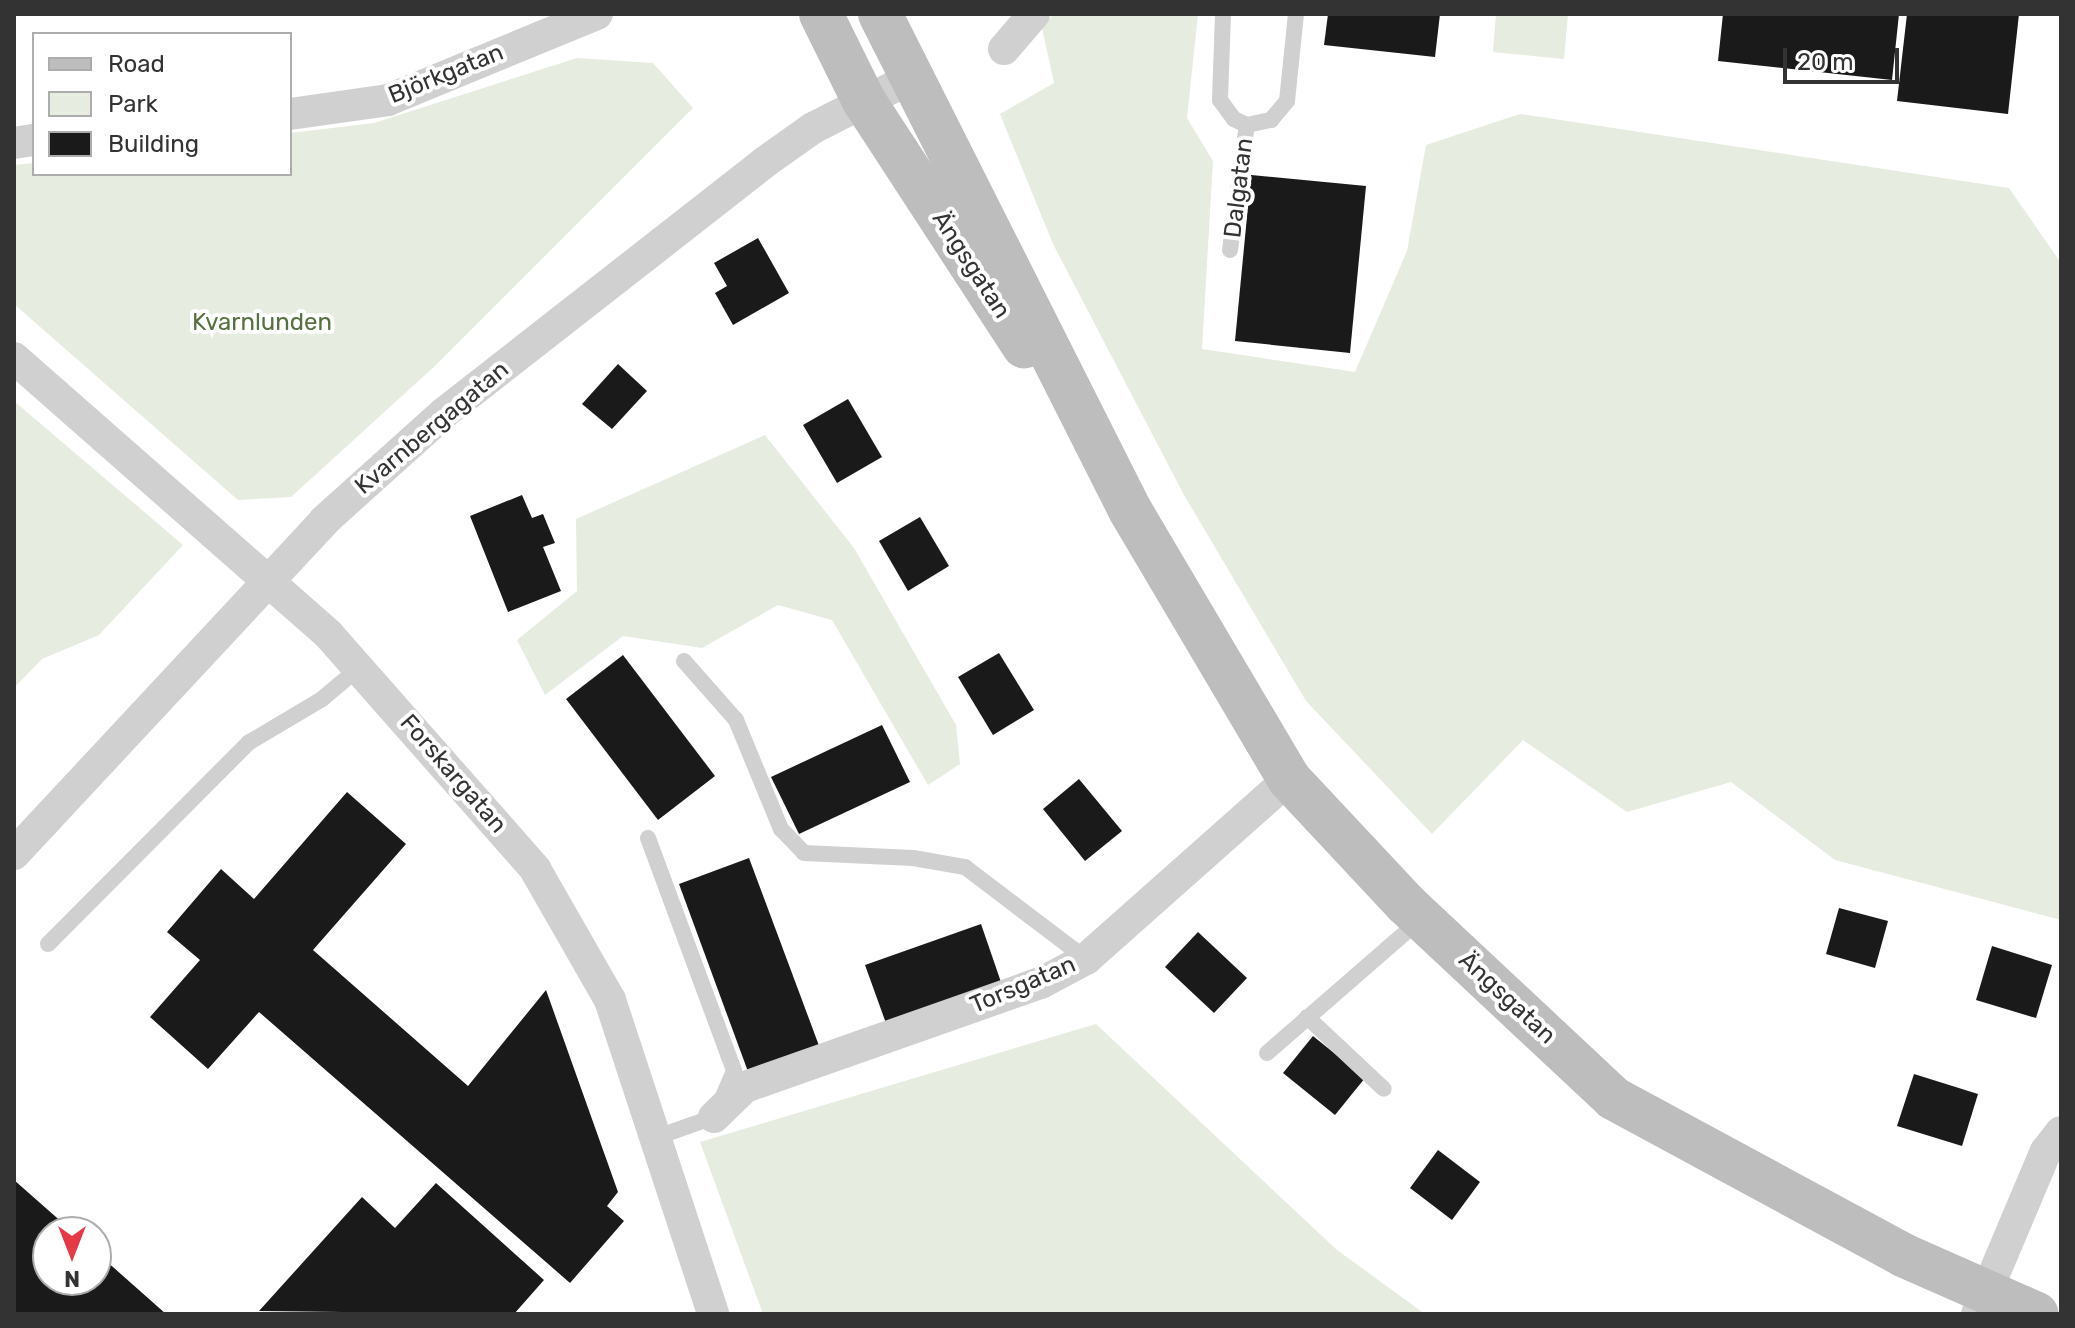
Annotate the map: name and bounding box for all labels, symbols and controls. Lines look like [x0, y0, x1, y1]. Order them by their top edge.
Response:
legend [32, 32, 292, 176]
scale bar [1787, 32, 1903, 82]
street label: Björkgatan [384, 38, 508, 110]
text: 20 m [1797, 48, 1854, 76]
text: Road [108, 50, 165, 78]
text: Park [108, 90, 158, 118]
text: Building [108, 130, 199, 158]
street label: Dalgatan [1219, 136, 1259, 240]
street label: Ängsgatan [926, 206, 1016, 324]
park label: Kvarnlunden [192, 309, 332, 337]
street label: Kvarnbergagatan [349, 355, 515, 501]
street label: Forskargatan [394, 709, 512, 839]
street label: Ängsgatan [1453, 946, 1561, 1050]
street label: Torsgatan [966, 950, 1080, 1020]
north arrow [32, 1216, 112, 1296]
text: N [64, 1265, 80, 1292]

